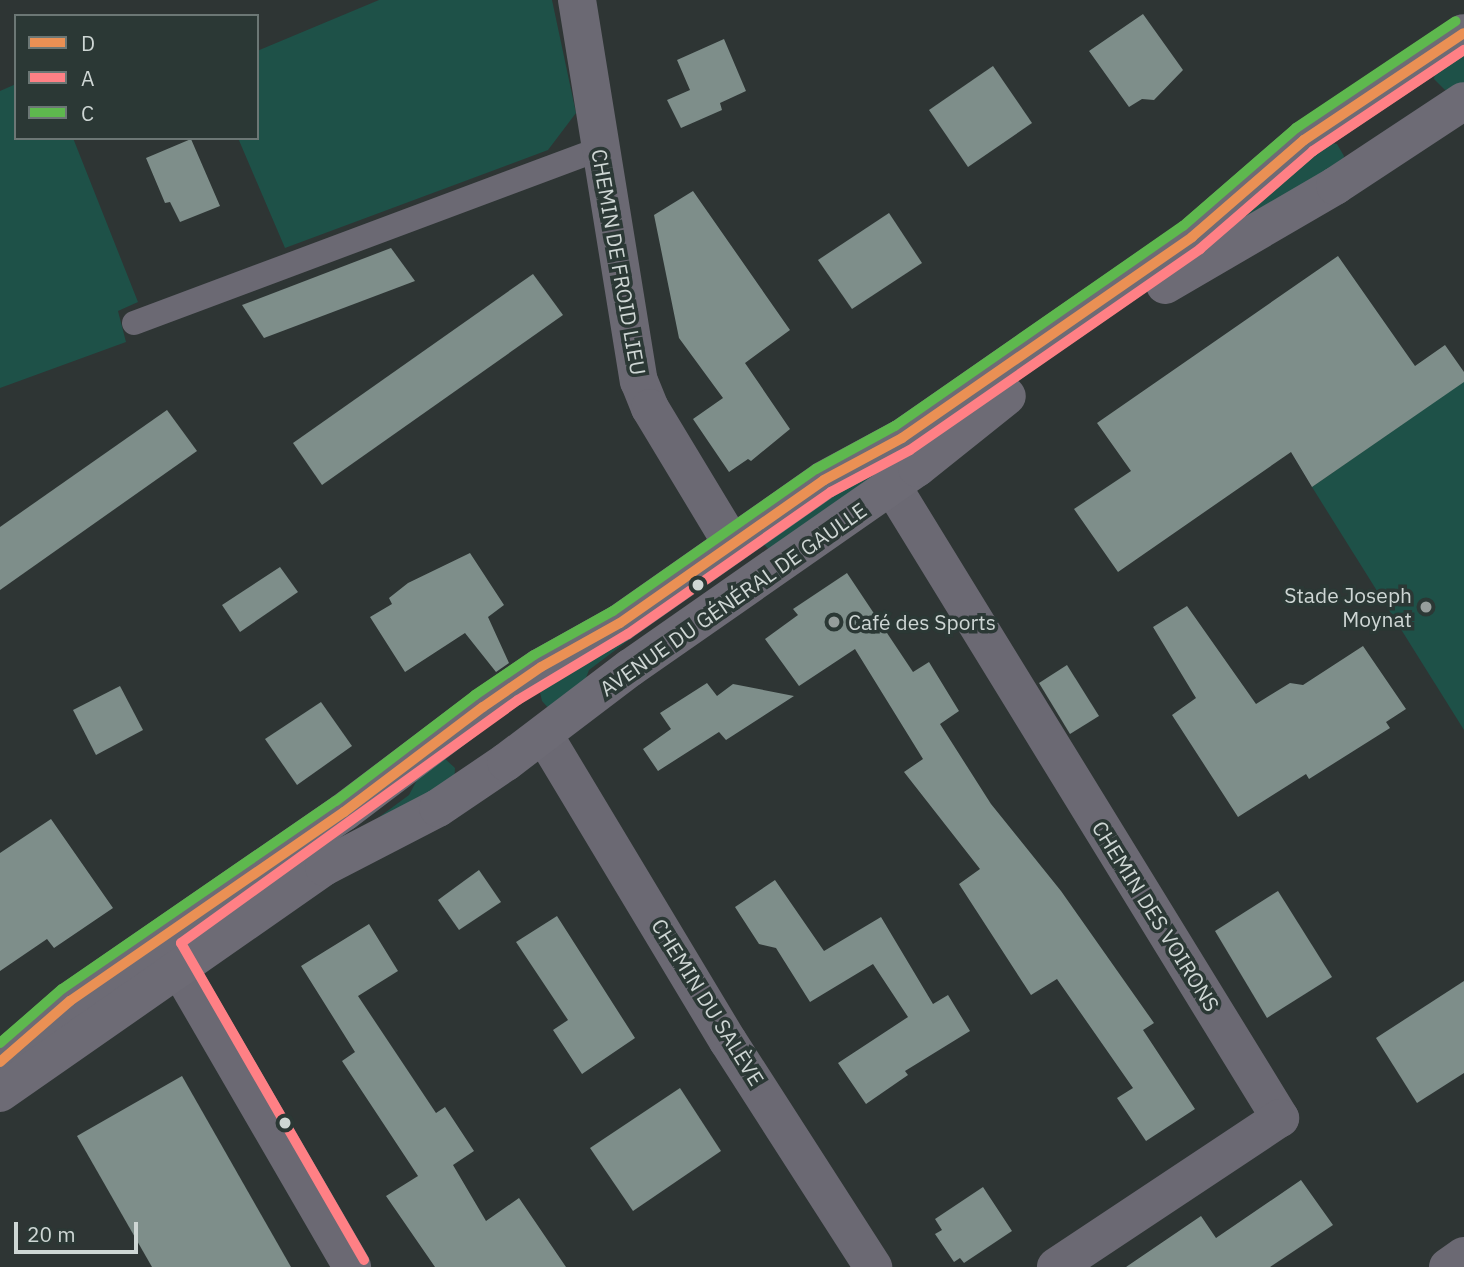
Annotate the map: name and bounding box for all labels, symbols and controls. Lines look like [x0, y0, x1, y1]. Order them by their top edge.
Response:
legend [14, 14, 259, 140]
text: D [81, 29, 95, 57]
text: A [81, 64, 94, 92]
text: C [81, 99, 94, 127]
street label: CHEMIN DE FROID LIEU [587, 147, 651, 377]
street label: AVENUE DU GÉNÉRAL DE GAULLE [595, 497, 871, 701]
unlabelled marker [691, 578, 705, 592]
place label: Stade Joseph Moynat [1284, 582, 1412, 632]
marker: Stade Joseph Moynat [1418, 599, 1434, 615]
place label: Café des Sports [848, 609, 996, 635]
marker: Café des Sports [826, 614, 842, 630]
street label: CHEMIN DES VOIRONS [1087, 816, 1225, 1016]
street label: CHEMIN DU SALÈVE [646, 914, 770, 1090]
unlabelled marker [278, 1116, 292, 1130]
scale bar [18, 1208, 142, 1252]
text: 20 m [27, 1220, 76, 1248]

